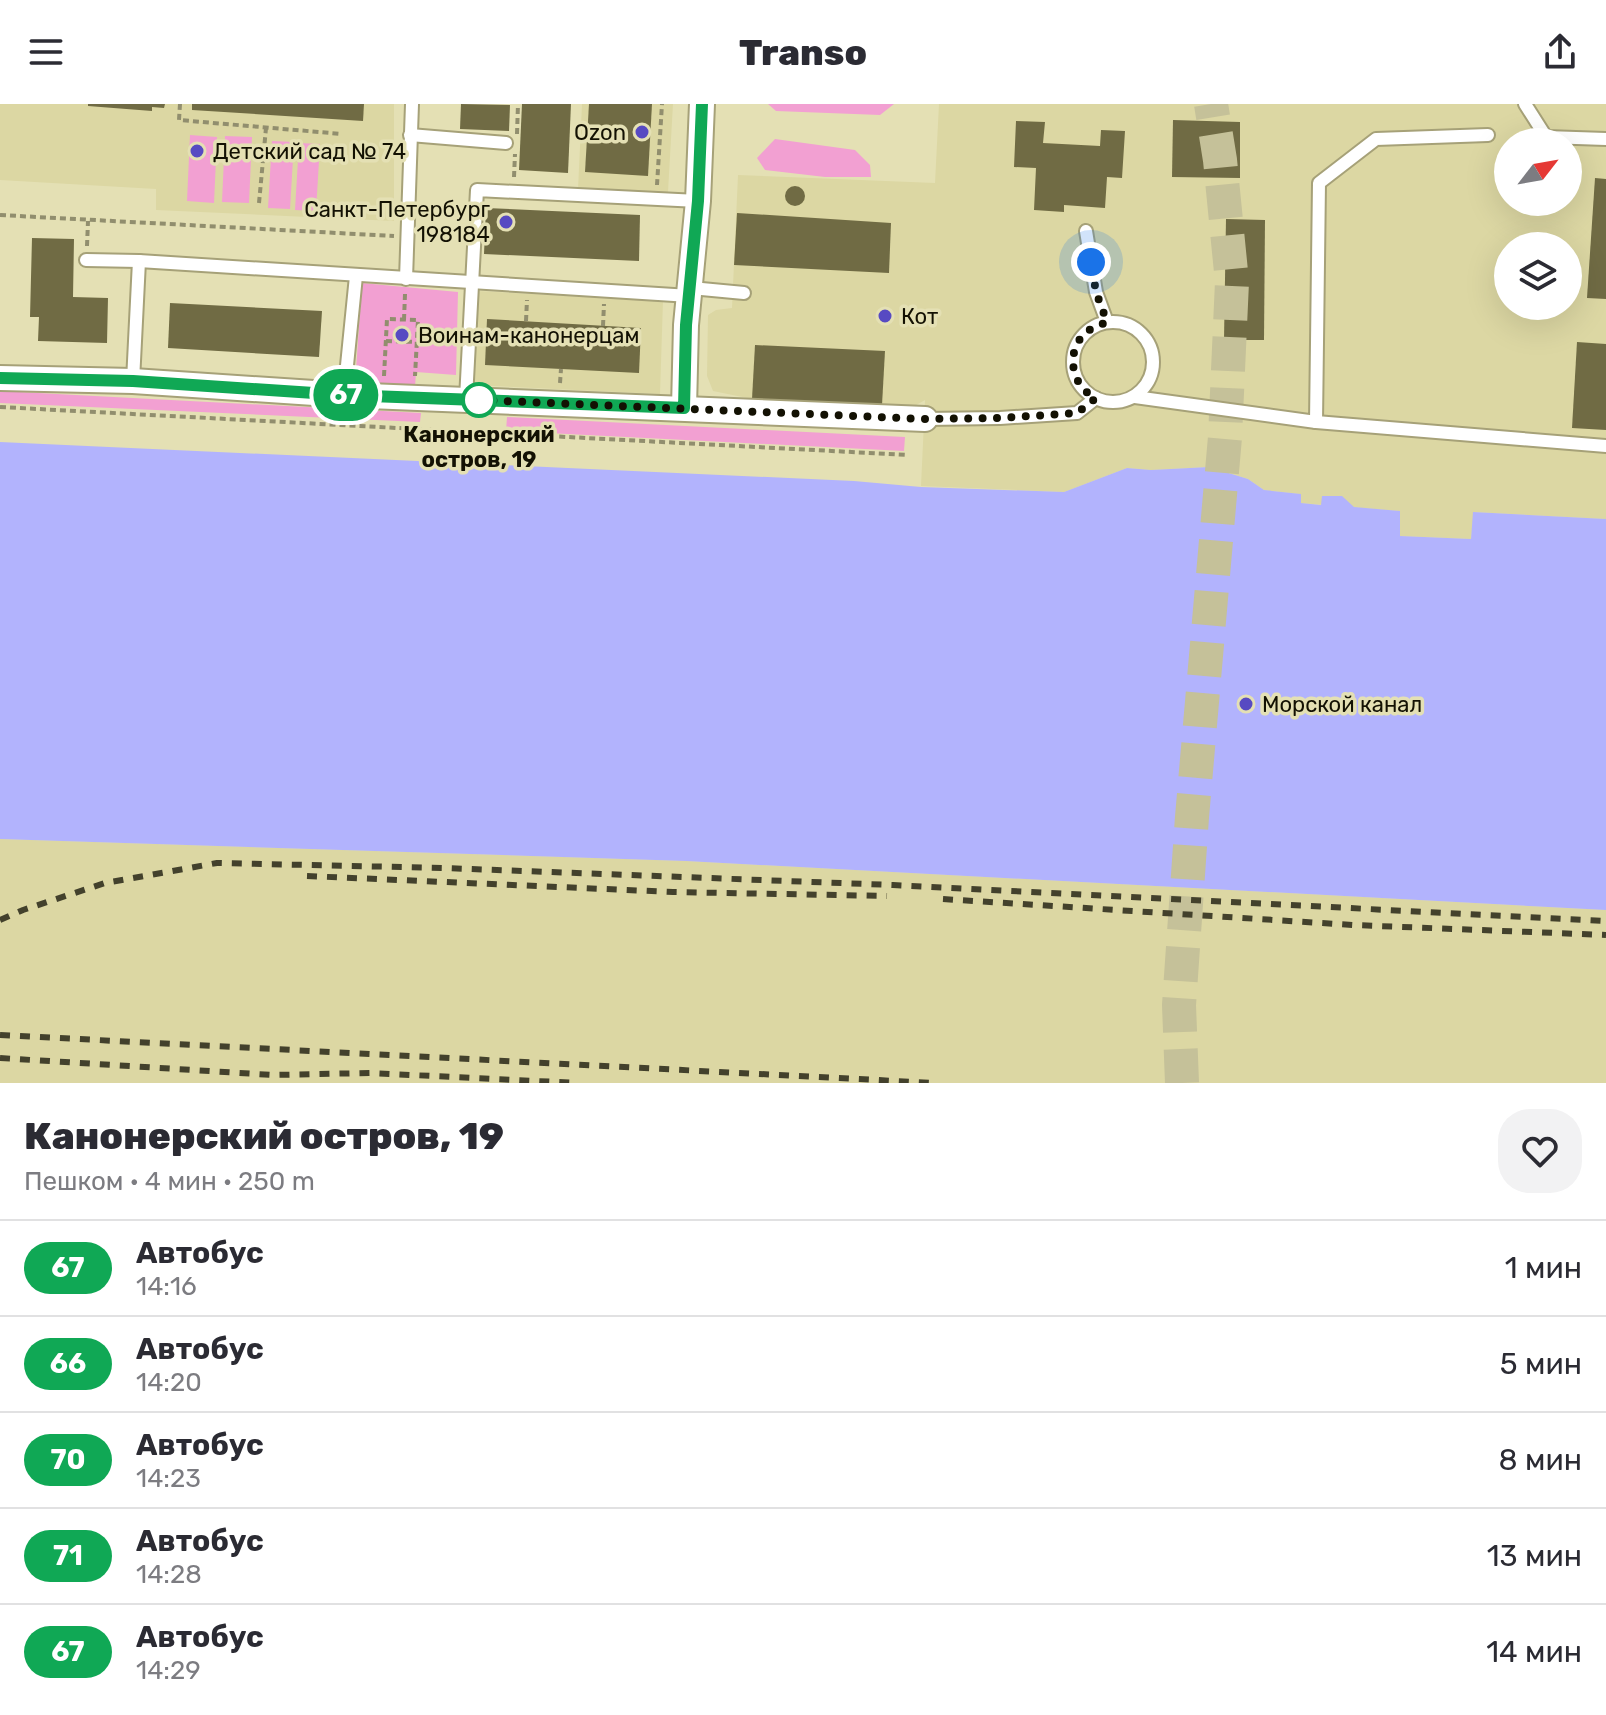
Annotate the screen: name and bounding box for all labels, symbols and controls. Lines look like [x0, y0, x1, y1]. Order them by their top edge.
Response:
icon: menu [24, 30, 68, 74]
icon: share [1538, 30, 1582, 74]
text: Transo [739, 31, 867, 74]
place label: Ozon [574, 119, 626, 146]
marker: Ozon [633, 123, 651, 141]
north arrow [1494, 128, 1582, 216]
map controls [1494, 128, 1582, 320]
place label: Детский сад № 74 [213, 138, 406, 165]
marker: Детский сад № 74 [188, 142, 206, 160]
place label: Санкт-Петербург 198184 [304, 196, 491, 248]
marker: Санкт-Петербург 198184 [497, 213, 515, 231]
button: layers [1494, 232, 1582, 320]
your location [1071, 242, 1111, 282]
place label: Кот [901, 303, 938, 330]
marker: Кот [876, 307, 894, 325]
place label: Воинам-канонерцам [418, 322, 639, 349]
marker: Воинам-канонерцам [393, 326, 411, 344]
line badge: 67 [310, 369, 382, 421]
text: 67 [329, 378, 363, 411]
marker: Канонерский остров, 19 [462, 383, 496, 417]
place label: Канонерский остров, 19 [403, 421, 555, 473]
place label: Морской канал [1262, 691, 1422, 718]
marker: Морской канал [1237, 695, 1255, 713]
button: heart [1498, 1109, 1582, 1193]
text: Канонерский остров, 19 [24, 1113, 504, 1159]
text: Пешком · 4 мин · 250 m [24, 1166, 315, 1197]
text: Автобус [136, 1235, 264, 1271]
text: 1 мин [1505, 1250, 1582, 1286]
text: 67 [51, 1251, 85, 1284]
text: 14:16 [136, 1271, 197, 1302]
text: Автобус [136, 1331, 264, 1367]
text: 5 мин [1500, 1346, 1582, 1382]
text: 66 [50, 1347, 86, 1380]
text: 14:20 [136, 1367, 202, 1398]
text: Автобус [136, 1427, 264, 1463]
text: 8 мин [1499, 1442, 1582, 1478]
text: 70 [50, 1443, 86, 1476]
text: 14:23 [136, 1463, 201, 1494]
text: Автобус [136, 1523, 264, 1559]
text: 13 мин [1487, 1538, 1582, 1574]
text: 71 [53, 1539, 83, 1572]
text: 14:28 [136, 1559, 202, 1590]
text: Автобус [136, 1619, 264, 1655]
text: 14 мин [1486, 1634, 1582, 1670]
text: 67 [51, 1635, 85, 1668]
text: 14:29 [136, 1655, 201, 1686]

